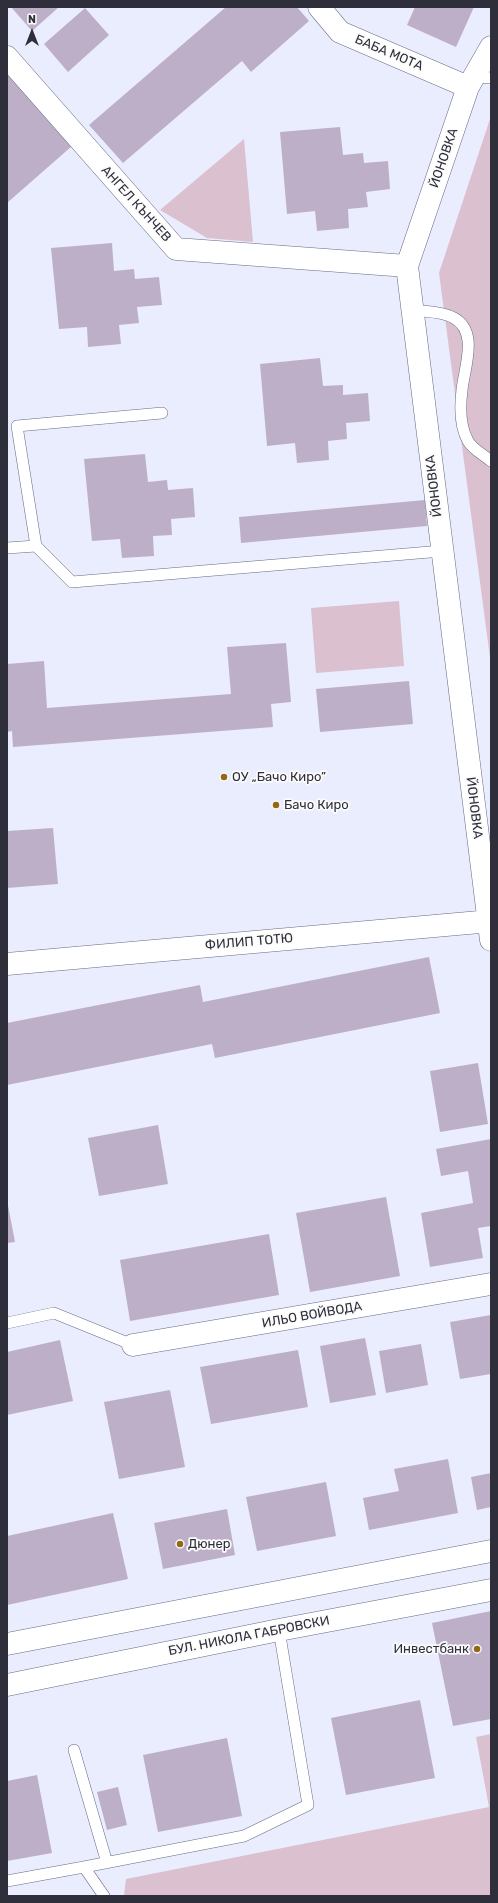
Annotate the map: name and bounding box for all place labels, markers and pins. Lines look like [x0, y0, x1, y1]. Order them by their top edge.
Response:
place label: ОУ „Бачо Киро” [232, 769, 326, 785]
marker: ОУ „Бачо Киро” [219, 772, 229, 782]
place label: Бачо Киро [284, 797, 349, 813]
marker: Бачо Киро [271, 800, 281, 810]
place label: Дюнер [188, 1536, 230, 1552]
marker: Дюнер [175, 1539, 185, 1549]
place label: Инвестбанк [393, 1641, 469, 1657]
marker: Инвестбанк [472, 1644, 482, 1654]

